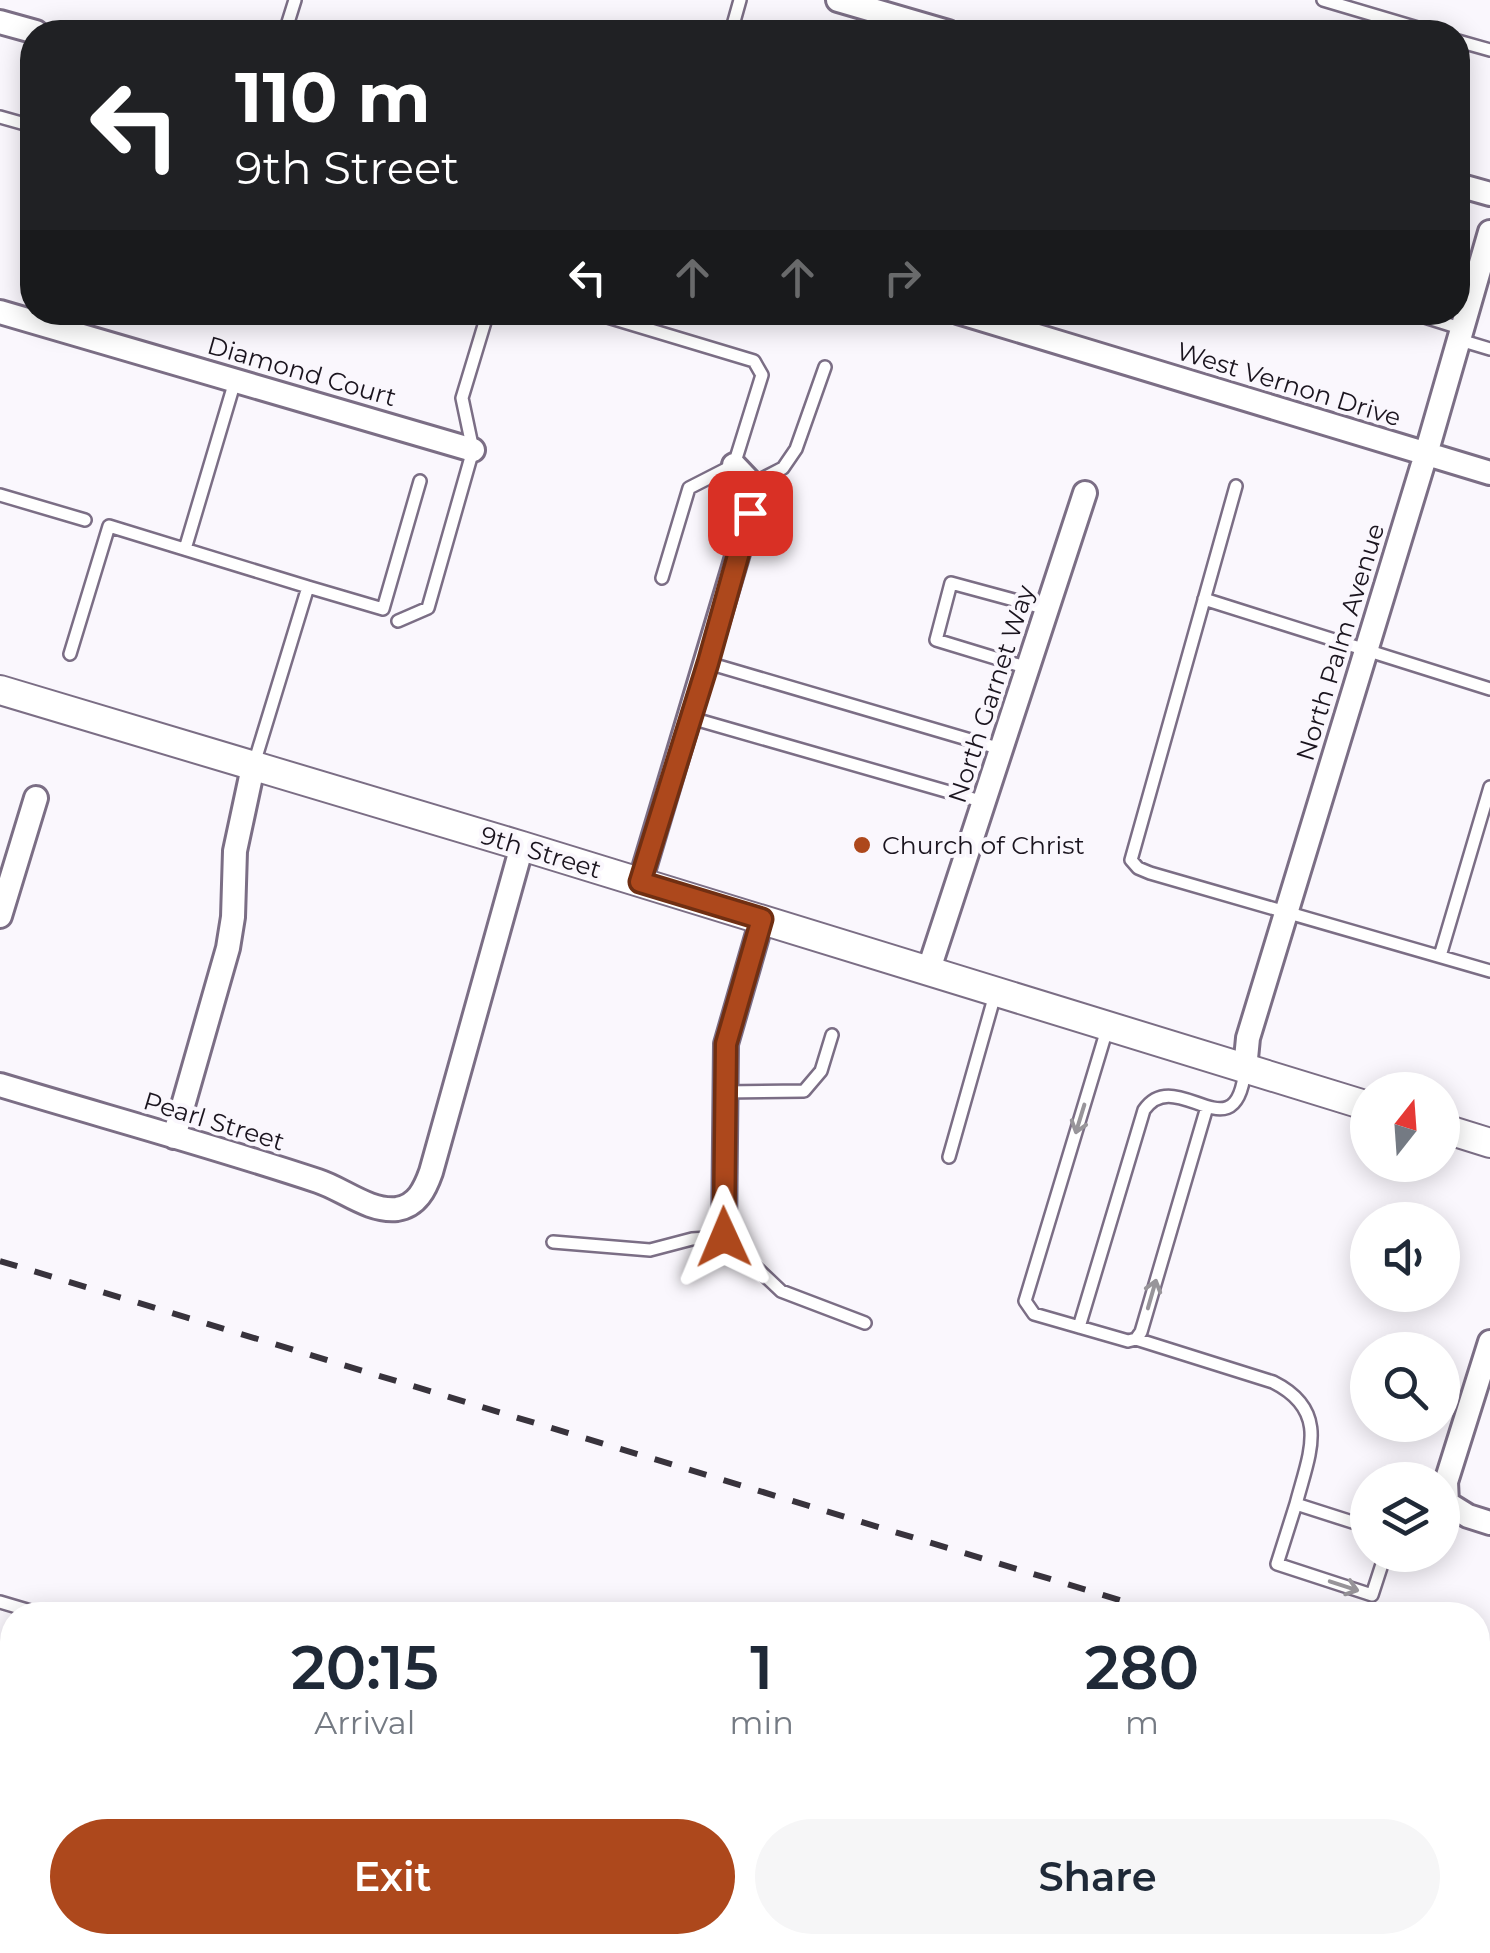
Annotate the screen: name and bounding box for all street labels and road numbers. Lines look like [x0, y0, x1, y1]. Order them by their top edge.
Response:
street label: Diamond Court [204, 330, 400, 412]
street label: West Vernon Drive [1173, 336, 1405, 432]
street label: North Palm Avenue [1290, 520, 1390, 764]
street label: North Garnet Way [942, 581, 1040, 806]
street label: 9th Street [477, 819, 605, 885]
street label: Pearl Street [140, 1085, 288, 1157]

